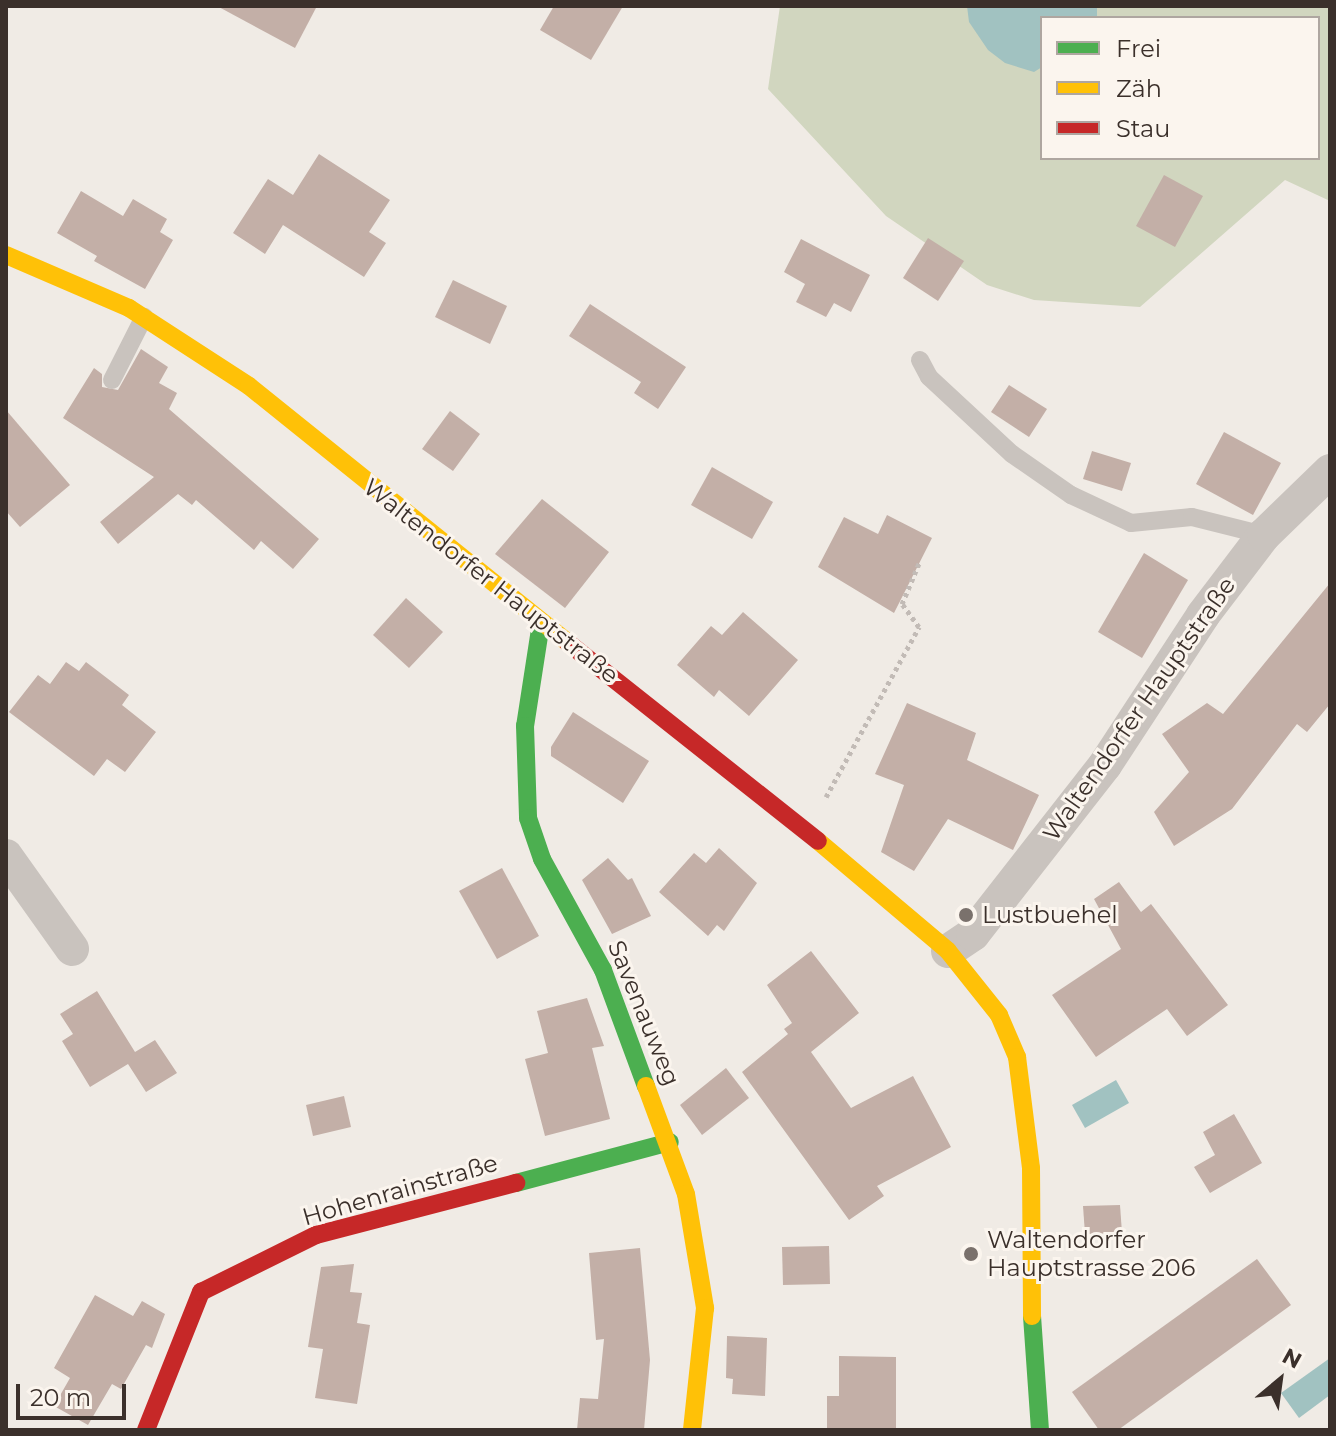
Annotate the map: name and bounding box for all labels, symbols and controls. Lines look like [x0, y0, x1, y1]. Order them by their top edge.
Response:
legend [1040, 16, 1320, 160]
text: Frei [1116, 34, 1161, 63]
text: Zäh [1116, 74, 1162, 103]
text: Stau [1116, 114, 1170, 143]
street label: Waltendorfer Hauptstraße [358, 472, 624, 690]
street label: Waltendorfer Hauptstraße [1037, 571, 1241, 847]
place label: Lustbuehel [982, 901, 1118, 929]
marker: Lustbuehel [957, 906, 975, 924]
street label: Savenauweg [602, 936, 686, 1090]
street label: Hohenrainstraße [299, 1148, 501, 1232]
place label: Waltendorfer Hauptstrasse 206 [987, 1226, 1195, 1282]
marker: Waltendorfer Hauptstrasse 206 [962, 1245, 980, 1263]
north arrow [1240, 1340, 1320, 1420]
text: N [1278, 1342, 1306, 1375]
scale bar [20, 1368, 130, 1418]
text: 20 m [30, 1383, 91, 1412]

